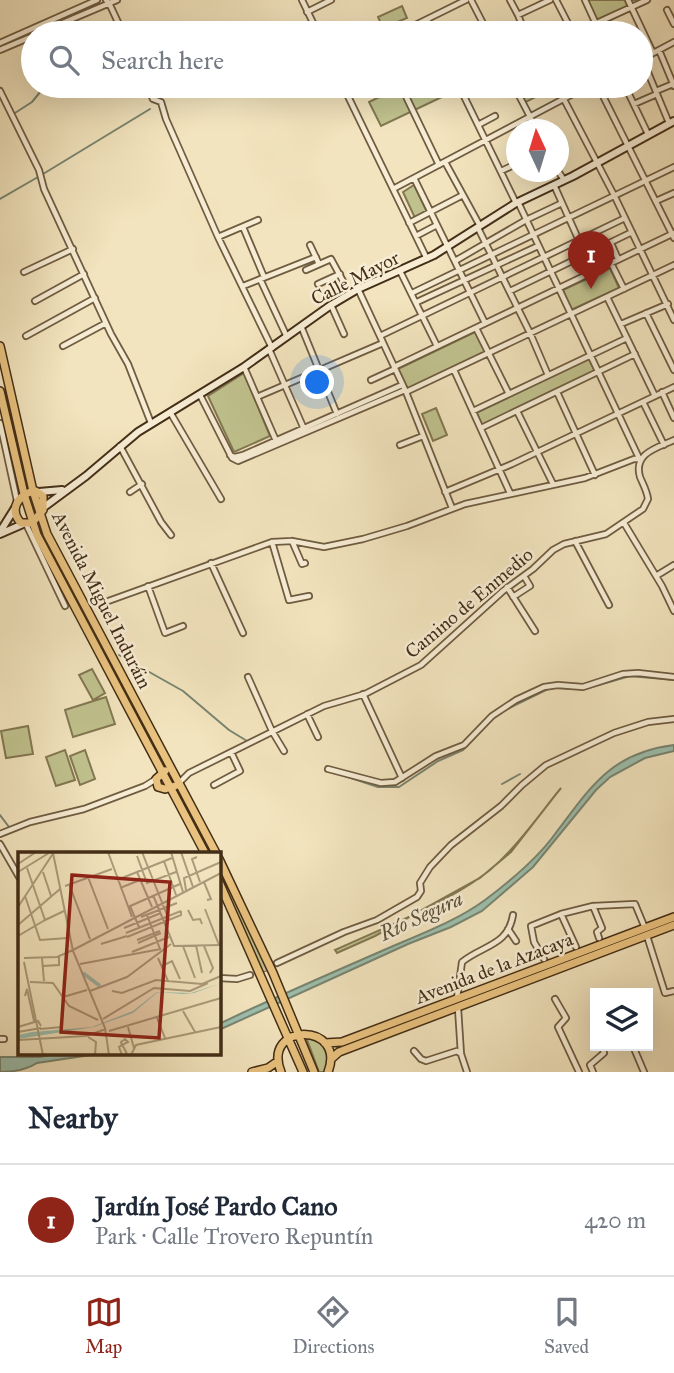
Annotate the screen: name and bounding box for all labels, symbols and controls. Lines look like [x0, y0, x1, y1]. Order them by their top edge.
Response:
search box [21, 21, 653, 98]
icon: search [45, 41, 83, 79]
text: Search here [101, 44, 224, 76]
north arrow [506, 119, 569, 182]
pin: 1 [568, 231, 614, 289]
street label: Calle Mayor [307, 246, 404, 310]
your location [300, 365, 334, 399]
street label: Avenida Miguel Induráin [46, 507, 157, 693]
street label: Camino de Enmedio [400, 543, 538, 663]
inset map [18, 852, 220, 1054]
water label: Río Segura [374, 885, 467, 947]
street label: Avenida de la Azacaya [411, 927, 577, 1009]
map controls [590, 988, 653, 1051]
button: layers [590, 988, 653, 1051]
text: Nearby [28, 1100, 118, 1136]
text: Jardín José Pardo Cano [95, 1190, 338, 1222]
text: 1 [46, 1206, 56, 1234]
text: 420 m [584, 1206, 646, 1234]
text: Park · Calle Trovero Repuntín [95, 1222, 373, 1250]
tab: Map [85, 1293, 123, 1358]
tab: Directions [292, 1293, 374, 1358]
tab: Saved [544, 1293, 589, 1358]

